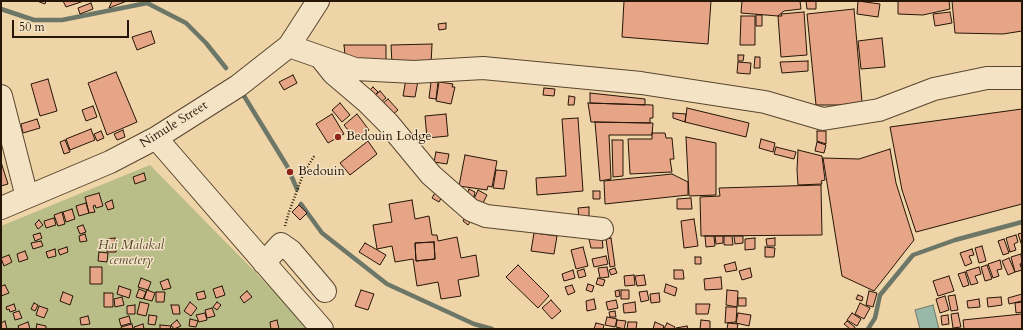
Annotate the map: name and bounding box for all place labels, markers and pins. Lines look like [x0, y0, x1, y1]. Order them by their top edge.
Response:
place label: Bedouin Lodge [346, 129, 431, 145]
marker: Bedouin Lodge [333, 132, 343, 142]
place label: Bedouin [298, 164, 345, 180]
marker: Bedouin [285, 167, 295, 177]

